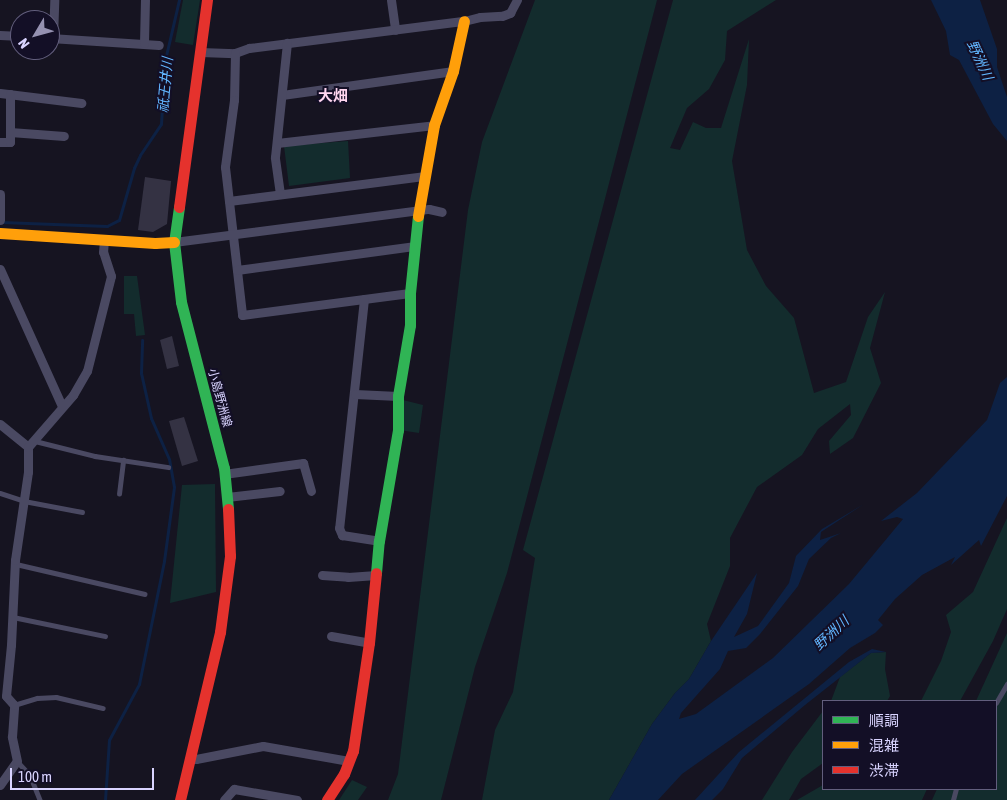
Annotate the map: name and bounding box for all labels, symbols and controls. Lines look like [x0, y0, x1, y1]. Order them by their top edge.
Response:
north arrow [10, 10, 60, 60]
text: N [15, 35, 33, 52]
water label: 野洲川 [964, 37, 996, 83]
water label: 祇王井川 [154, 56, 176, 114]
district label: 大畑 [318, 87, 348, 105]
street label: 小島野洲線 [204, 367, 234, 429]
water label: 野洲川 [810, 613, 852, 653]
legend [822, 700, 997, 790]
text: 順調 [869, 712, 899, 729]
text: 混雑 [869, 737, 899, 754]
scale bar [12, 758, 156, 790]
text: 渋滞 [869, 762, 899, 779]
text: 100 m [18, 768, 52, 785]

